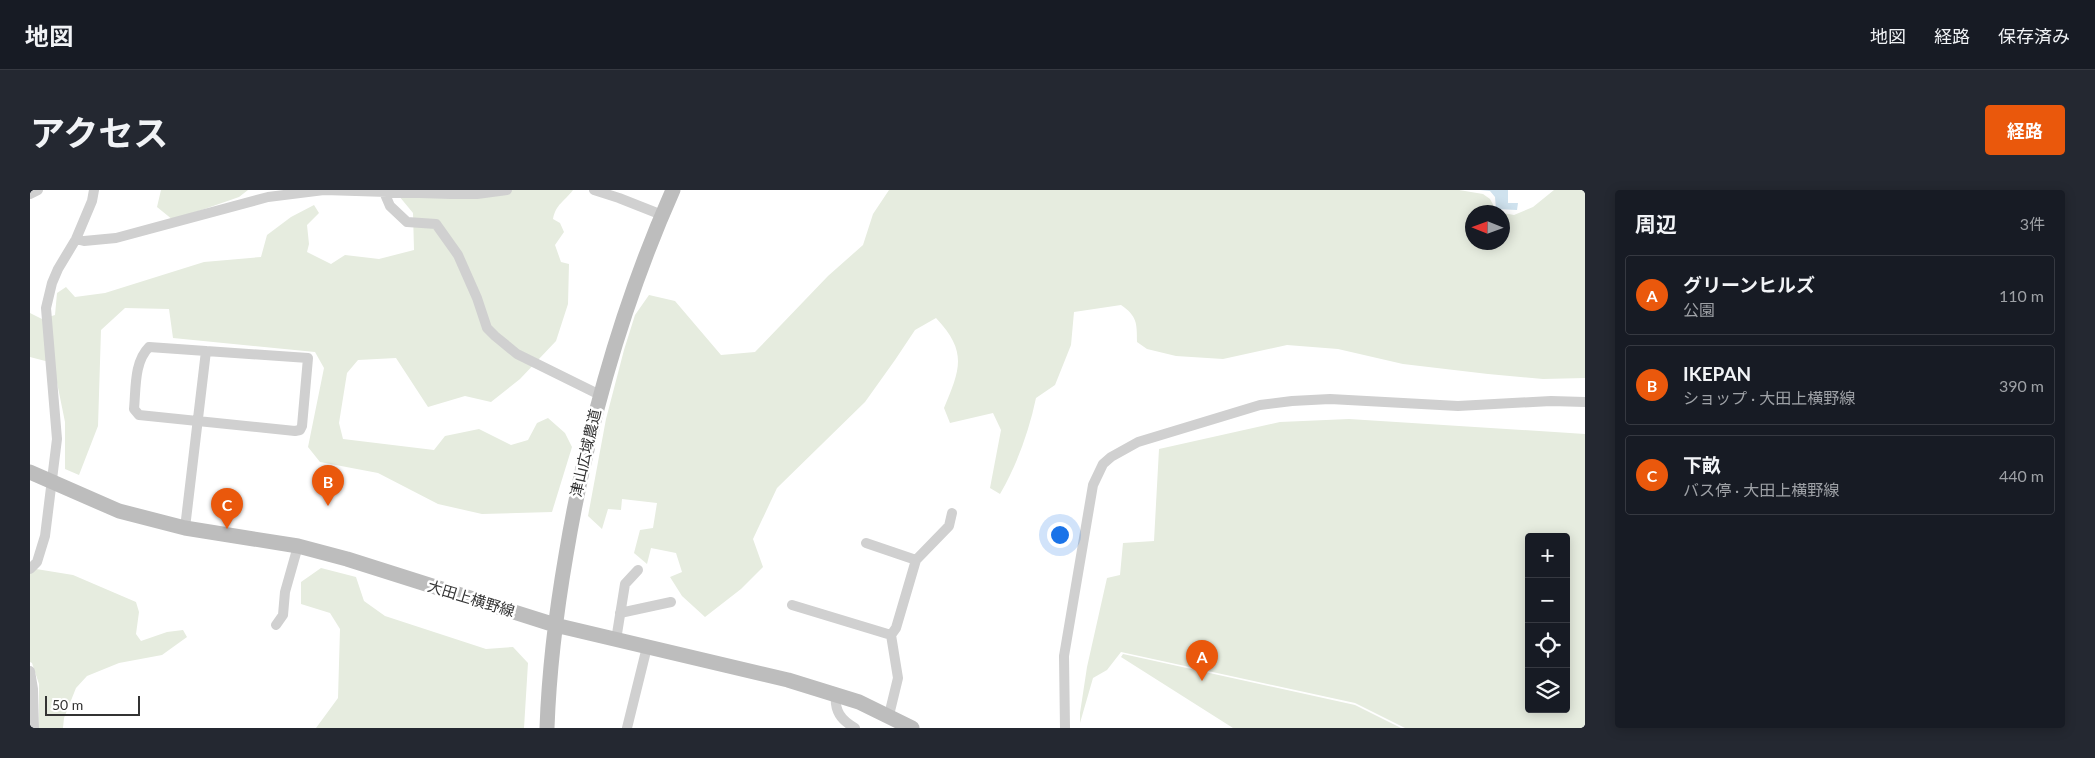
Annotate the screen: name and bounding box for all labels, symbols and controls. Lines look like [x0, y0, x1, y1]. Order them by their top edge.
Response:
text: 地図 [25, 21, 73, 50]
text: 地図 [1870, 25, 1906, 47]
text: 経路 [1934, 25, 1970, 47]
text: 保存済み [1998, 25, 2070, 47]
button: 経路 [1985, 105, 2065, 155]
text: アクセス [30, 111, 168, 153]
north arrow [1465, 205, 1510, 250]
text: 周辺 [1635, 211, 1677, 236]
text: 3件 [2020, 214, 2045, 233]
text: グリーンヒルズ [1683, 273, 1815, 296]
text: A [1646, 286, 1658, 305]
text: 110 m [1999, 286, 2044, 305]
text: 公園 [1683, 300, 1715, 319]
text: IKEPAN [1683, 362, 1751, 385]
text: B [1647, 376, 1657, 395]
text: 390 m [1999, 376, 2044, 395]
text: ショップ · 大田上横野線 [1683, 388, 1855, 407]
street label: 津山広域農道 [566, 407, 604, 499]
text: 下畝 [1683, 453, 1721, 476]
pin: B [312, 465, 344, 506]
text: C [1647, 466, 1657, 485]
text: 440 m [1999, 466, 2044, 485]
text: バス停 · 大田上横野線 [1683, 480, 1839, 499]
pin: C [211, 488, 243, 529]
your location [1047, 522, 1073, 548]
map controls [1525, 533, 1570, 713]
button: + [1525, 533, 1570, 578]
street label: 大田上横野線 [426, 576, 517, 620]
button: − [1525, 578, 1570, 623]
button: locate [1525, 623, 1570, 668]
pin: A [1186, 640, 1218, 681]
button: layers [1525, 668, 1570, 713]
scale bar [45, 693, 140, 716]
text: 50 m [52, 696, 83, 713]

